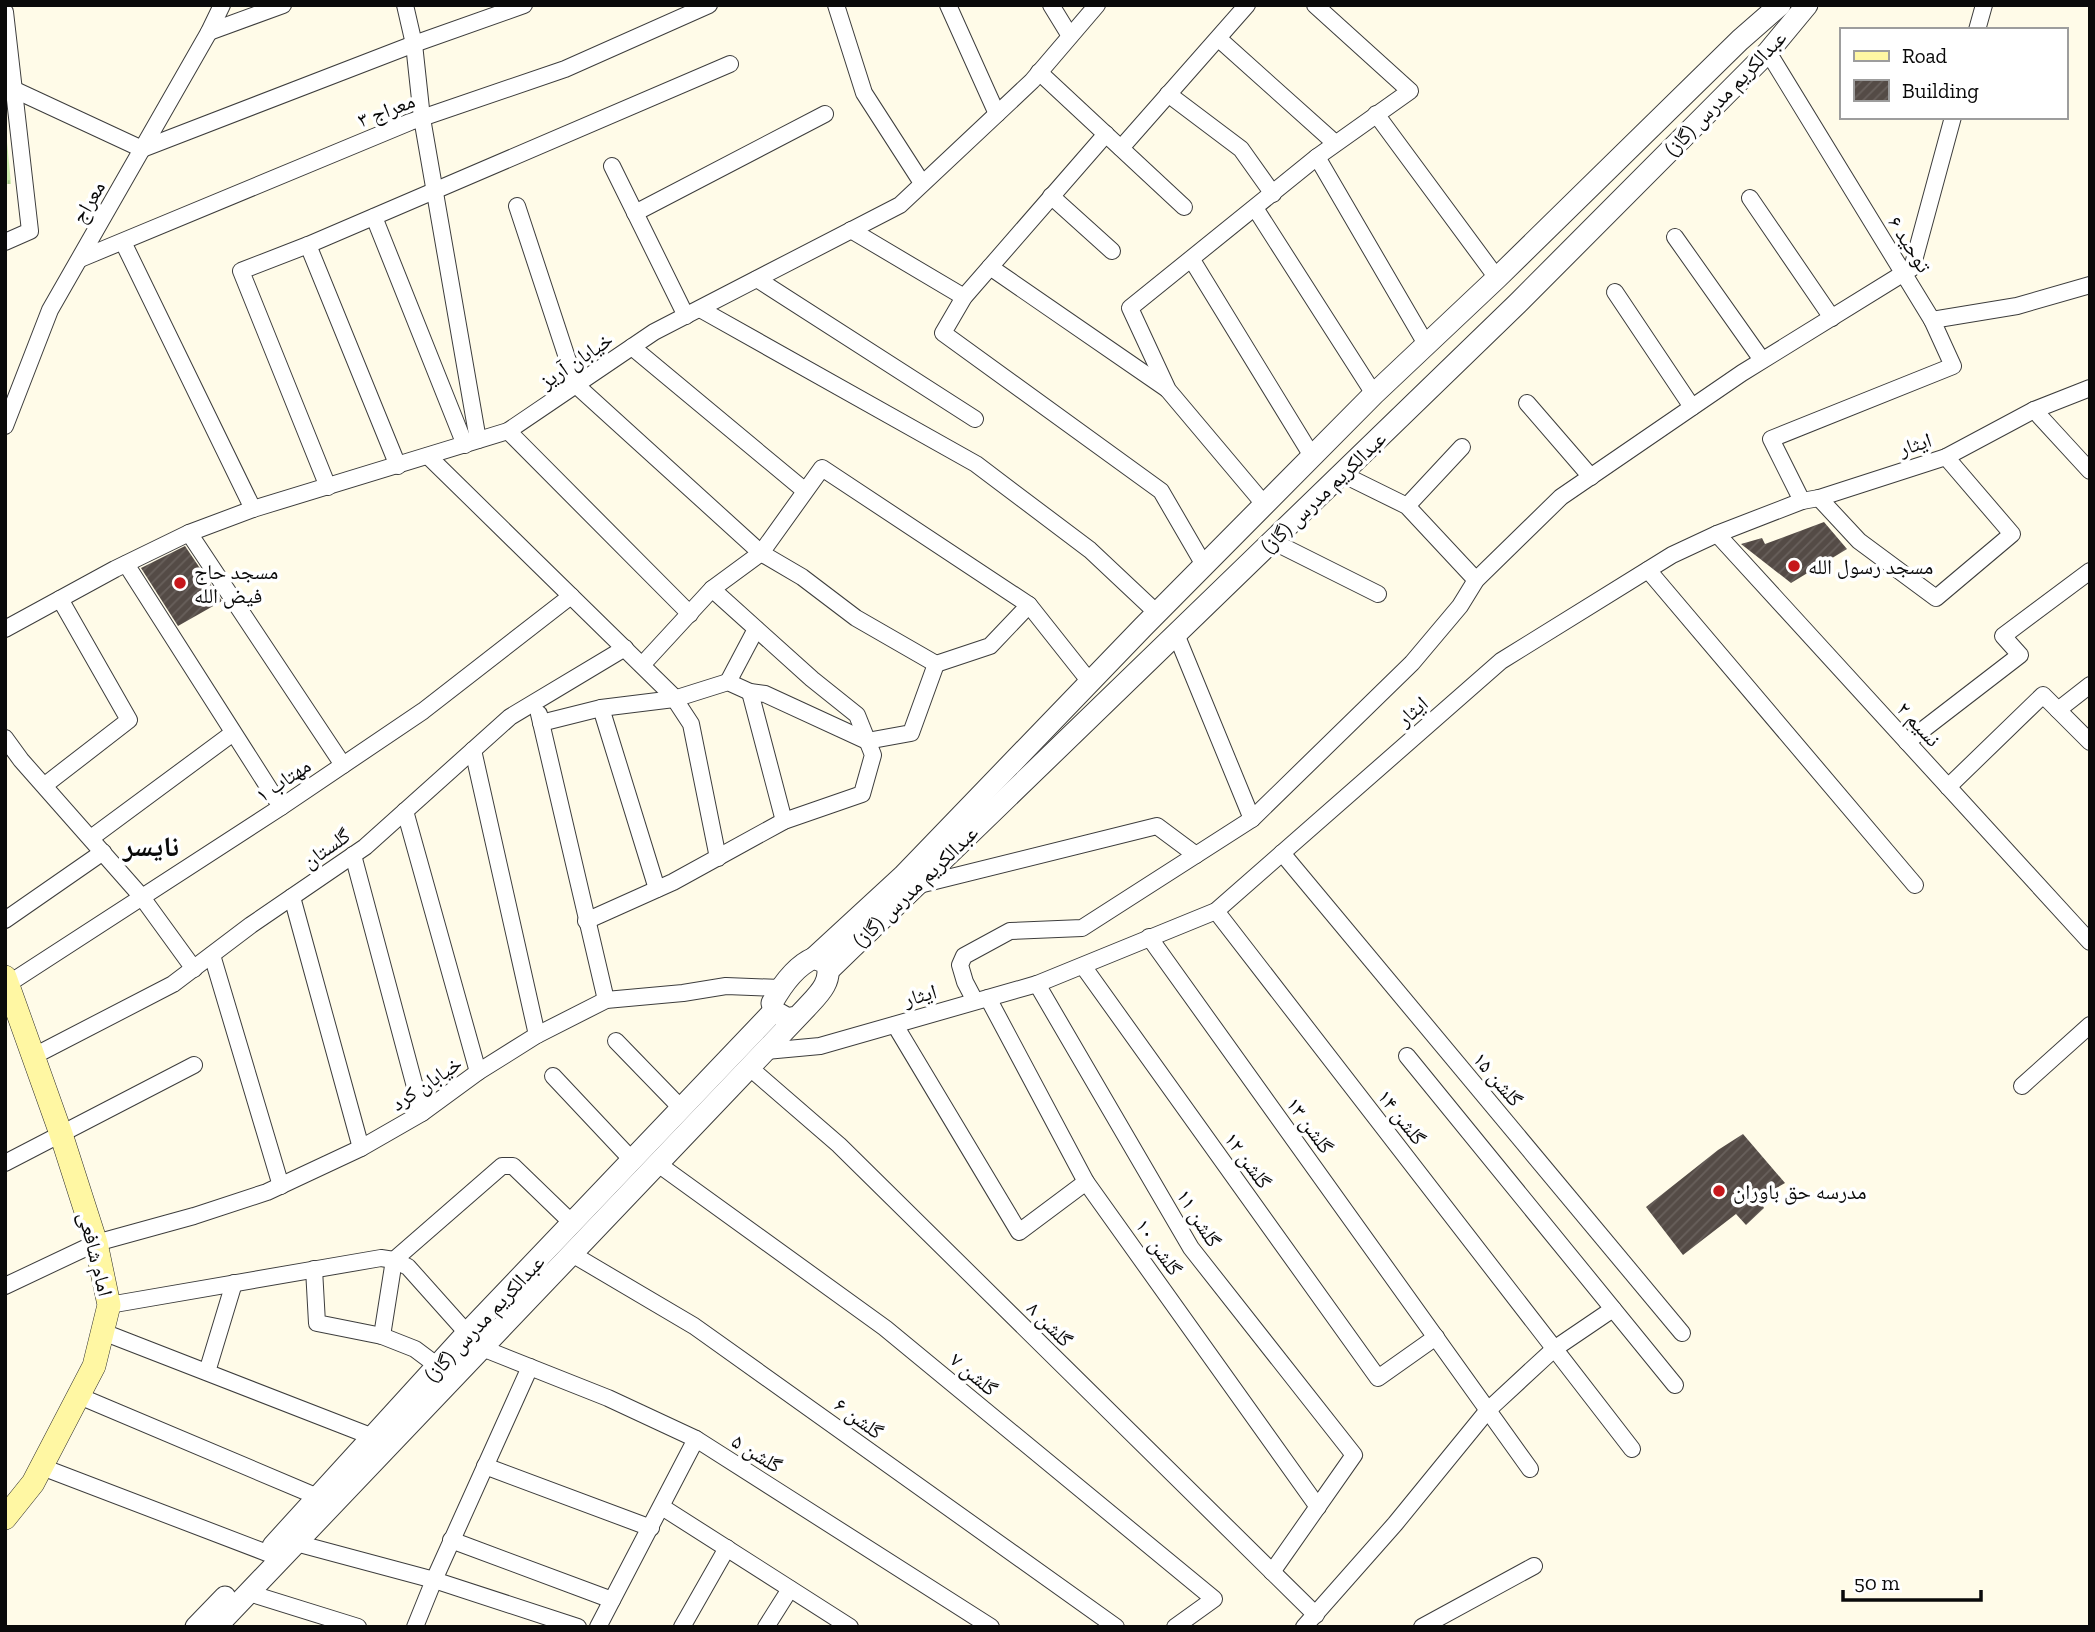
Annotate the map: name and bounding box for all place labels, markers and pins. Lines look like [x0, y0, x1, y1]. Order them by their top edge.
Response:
place label: مسجد رسول الله [1808, 554, 1933, 579]
marker: مسجد رسول الله [1786, 558, 1802, 574]
place label: مسجد حاج فیض الله [194, 559, 278, 609]
marker: مسجد حاج فیض الله [172, 575, 188, 591]
place label: مدرسه حق باوران [1733, 1179, 1867, 1205]
marker: مدرسه حق باوران [1711, 1183, 1727, 1199]

